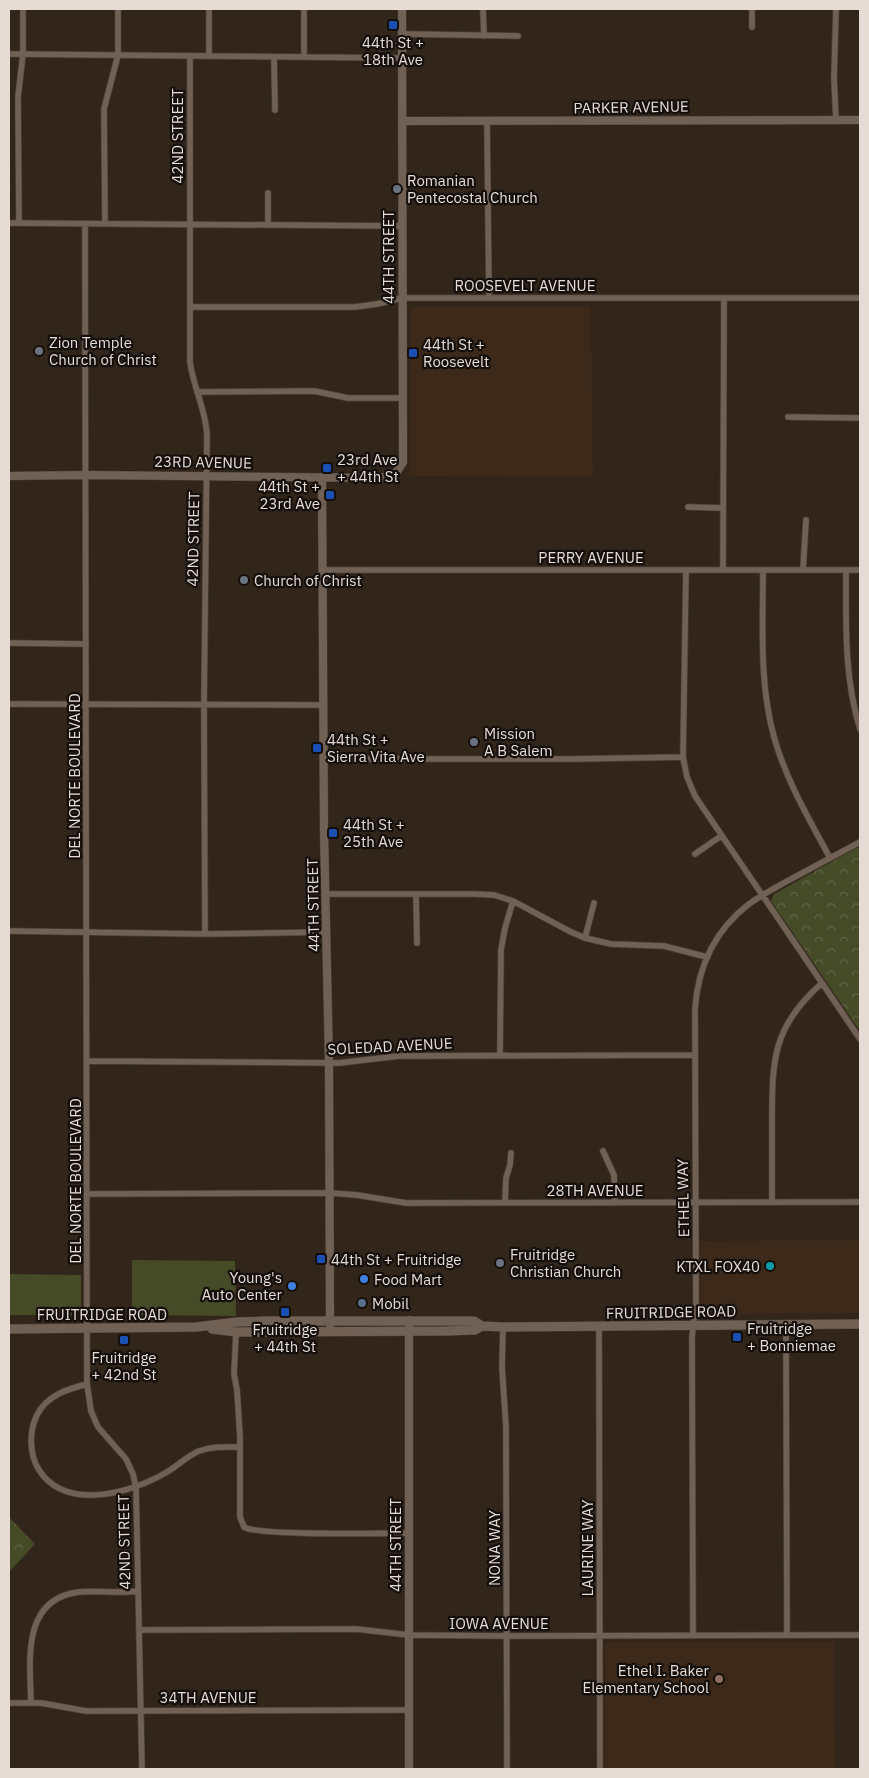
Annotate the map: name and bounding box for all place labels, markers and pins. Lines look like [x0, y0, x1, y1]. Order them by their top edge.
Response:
marker: 44th St + 18th Ave [387, 19, 399, 31]
place label: 44th St + 18th Ave [362, 33, 424, 69]
place label: Romanian Pentecostal Church [407, 171, 538, 207]
marker: Romanian Pentecostal Church [391, 183, 403, 195]
place label: Zion Temple Church of Christ [49, 333, 157, 369]
place label: 44th St + Roosevelt [423, 335, 489, 371]
marker: Zion Temple Church of Christ [33, 345, 45, 357]
marker: 44th St + Roosevelt [407, 347, 419, 359]
place label: 23rd Ave + 44th St [337, 450, 399, 486]
marker: 23rd Ave + 44th St [321, 462, 333, 474]
place label: 44th St + 23rd Ave [258, 477, 320, 513]
marker: 44th St + 23rd Ave [324, 489, 336, 501]
place label: Church of Christ [254, 571, 362, 590]
marker: Church of Christ [238, 574, 250, 586]
place label: Mission A B Salem [484, 724, 553, 760]
place label: 44th St + Sierra Vita Ave [327, 730, 425, 766]
marker: Mission A B Salem [468, 736, 480, 748]
marker: 44th St + Sierra Vita Ave [311, 742, 323, 754]
place label: 44th St + 25th Ave [343, 815, 405, 851]
marker: 44th St + 25th Ave [327, 827, 339, 839]
place label: Fruitridge Christian Church [510, 1245, 621, 1281]
place label: 44th St + Fruitridge [331, 1250, 462, 1269]
marker: 44th St + Fruitridge [315, 1253, 327, 1265]
marker: Fruitridge Christian Church [494, 1257, 506, 1269]
place label: KTXL FOX40 [676, 1257, 760, 1276]
marker: KTXL FOX40 [764, 1260, 776, 1272]
place label: Young's Auto Center [202, 1268, 282, 1304]
place label: Food Mart [374, 1270, 442, 1289]
marker: Food Mart [358, 1273, 370, 1285]
marker: Young's Auto Center [286, 1280, 298, 1292]
place label: Mobil [372, 1294, 409, 1313]
marker: Mobil [356, 1297, 368, 1309]
marker: Fruitridge + 44th St [279, 1306, 291, 1318]
place label: Fruitridge + Bonniemae [747, 1319, 836, 1355]
place label: Fruitridge + 44th St [252, 1320, 318, 1356]
marker: Fruitridge + Bonniemae [731, 1331, 743, 1343]
marker: Fruitridge + 42nd St [118, 1334, 130, 1346]
place label: Fruitridge + 42nd St [91, 1348, 157, 1384]
place label: Ethel I. Baker Elementary School [582, 1661, 709, 1697]
marker: Ethel I. Baker Elementary School [713, 1673, 725, 1685]

